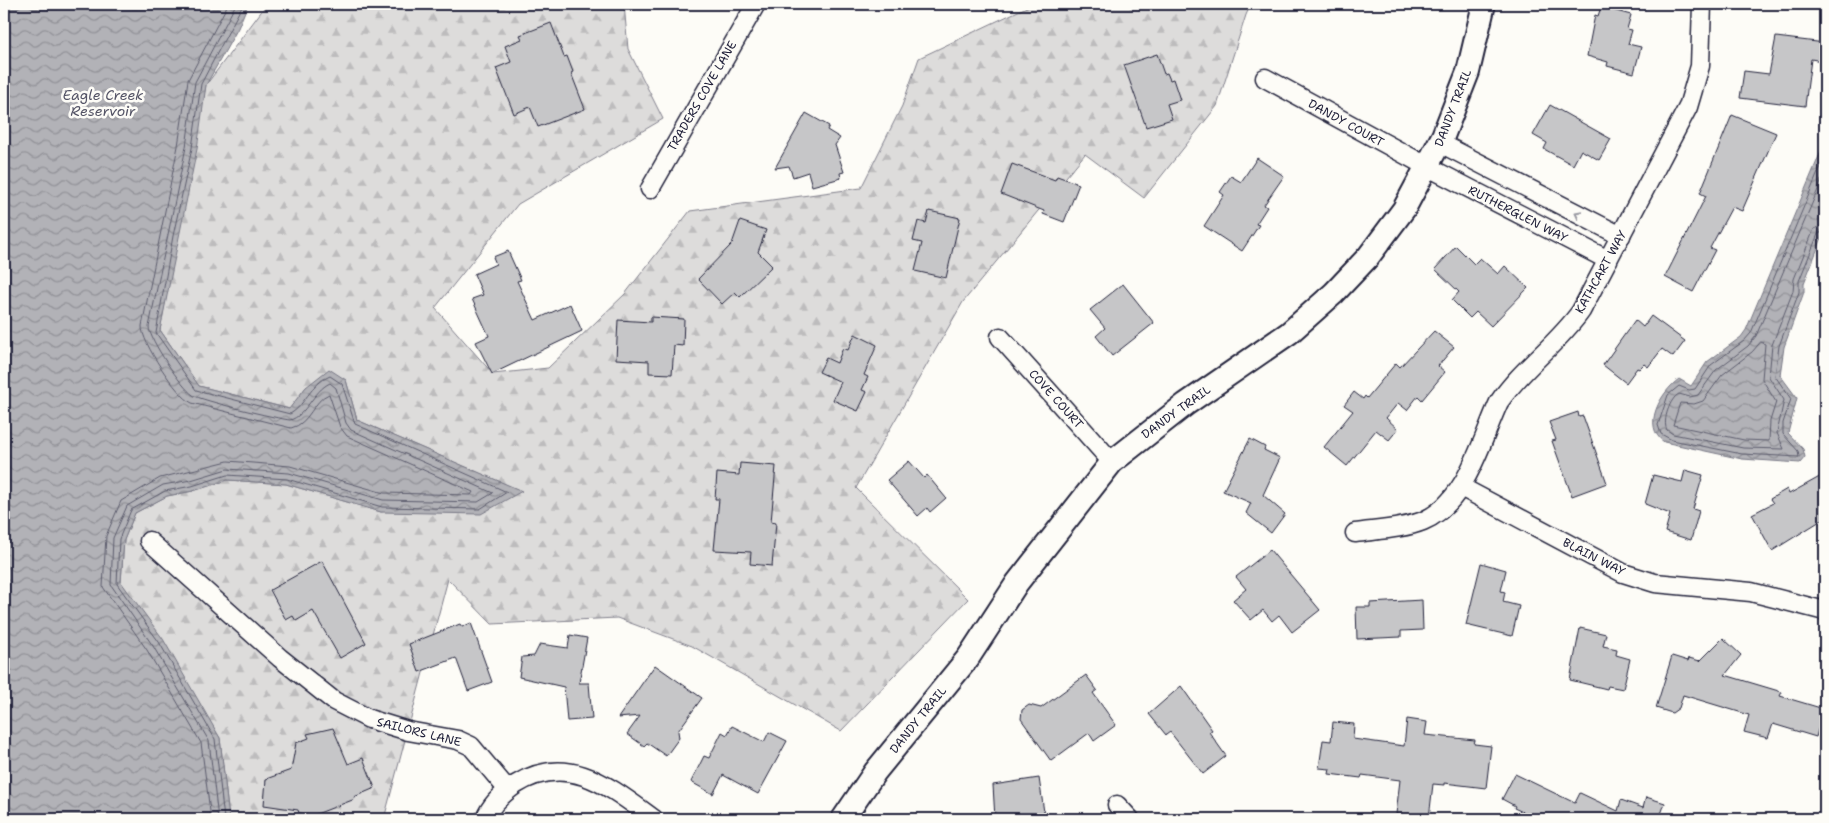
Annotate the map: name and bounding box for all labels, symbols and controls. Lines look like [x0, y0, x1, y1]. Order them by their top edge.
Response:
street label: TRADERS COVE LANE [664, 38, 740, 154]
street label: DANDY TRAIL [1431, 67, 1475, 149]
water label: Eagle Creek Reservoir [63, 86, 143, 120]
street label: DANDY COURT [1305, 96, 1387, 151]
street label: RUTHERGLEN WAY [1465, 182, 1571, 246]
one-way arrow [1574, 210, 1583, 220]
street label: KATHCART WAY [1572, 227, 1631, 316]
street label: COVE COURT [1025, 366, 1087, 432]
street label: DANDY TRAIL [1138, 381, 1214, 442]
street label: BLAIN WAY [1560, 534, 1629, 580]
street label: DANDY TRAIL [886, 683, 950, 757]
street label: SAILORS LANE [375, 714, 463, 750]

